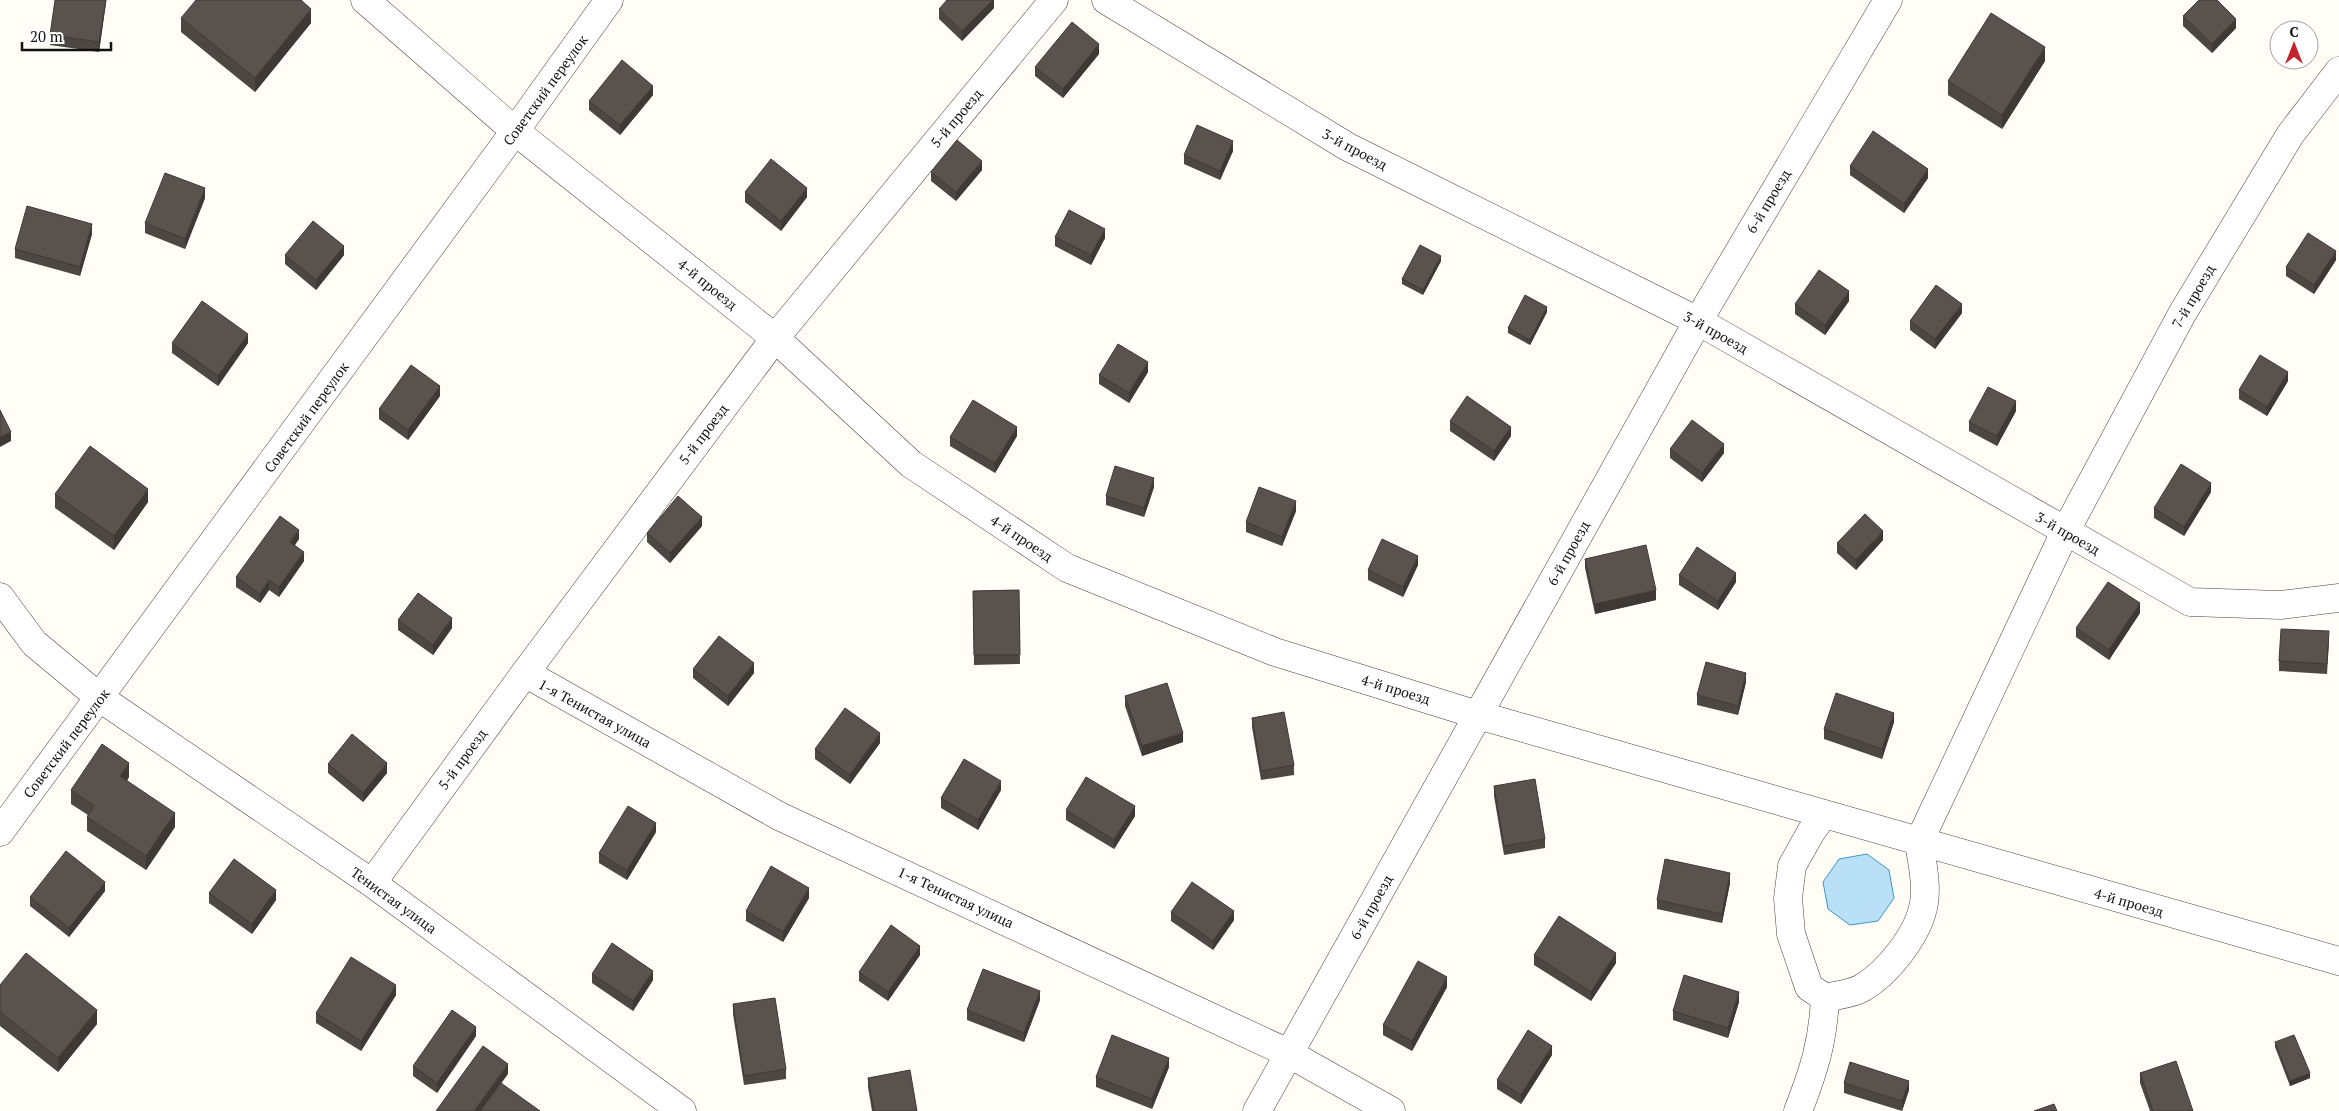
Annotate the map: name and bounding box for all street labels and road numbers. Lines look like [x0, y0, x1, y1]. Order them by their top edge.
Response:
street label: Советский переулок [498, 31, 592, 149]
street label: 5-й проезд [926, 85, 986, 151]
street label: 3-й проезд [1319, 124, 1391, 174]
street label: 6-й проезд [1741, 166, 1795, 236]
street label: 4-й проезд [674, 254, 742, 314]
street label: 7-й проезд [2167, 261, 2219, 331]
street label: 3-й проезд [1680, 306, 1752, 358]
street label: Советский переулок [259, 358, 353, 476]
street label: 5-й проезд [674, 400, 732, 468]
street label: 3-й проезд [2032, 507, 2104, 559]
street label: 4-й проезд [987, 510, 1057, 566]
street label: 6-й проезд [1542, 517, 1594, 589]
street label: 4-й проезд [1359, 669, 1433, 709]
street label: 1-я Тенистая улица [535, 674, 655, 752]
street label: Советский переулок [19, 684, 114, 802]
street label: 5-й проезд [433, 725, 491, 793]
street label: Тенистая улица [347, 862, 441, 938]
street label: 1-я Тенистая улица [895, 862, 1017, 932]
street label: 6-й проезд [1345, 871, 1397, 943]
street label: 4-й проезд [2092, 883, 2166, 921]

